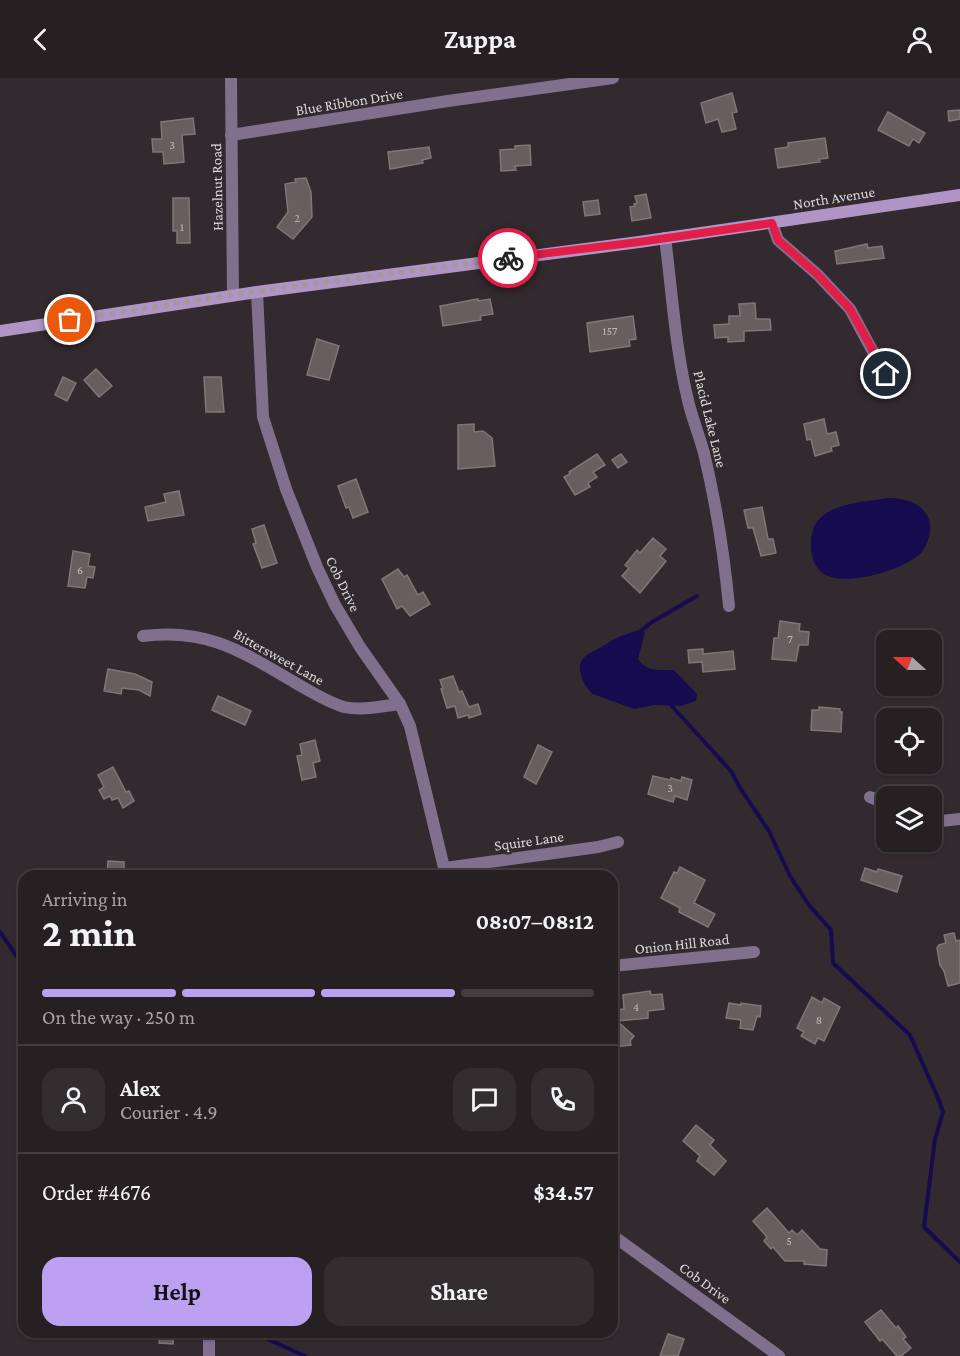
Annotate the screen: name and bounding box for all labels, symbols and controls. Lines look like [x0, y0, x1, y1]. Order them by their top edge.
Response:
icon: back [24, 23, 57, 56]
icon: person [903, 23, 936, 56]
text: Zuppa [444, 24, 516, 54]
street label: Blue Ribbon Drive [294, 86, 404, 118]
house number: 3 [169, 138, 175, 152]
street label: Hazelnut Road [208, 143, 226, 231]
street label: North Avenue [792, 184, 876, 212]
house number: 2 [294, 211, 300, 225]
house number: 1 [180, 220, 184, 234]
courier [478, 228, 538, 288]
icon: bike [492, 242, 525, 275]
pin [44, 294, 95, 345]
icon: bag [53, 303, 86, 336]
house number: 157 [603, 324, 618, 338]
pin [860, 348, 911, 399]
icon: home [869, 357, 902, 390]
street label: Placid Lake Lane [690, 369, 730, 469]
street label: Cob Drive [323, 554, 363, 615]
house number: 6 [77, 563, 83, 577]
street label: Bittersweet Lane [231, 626, 327, 689]
north arrow [876, 630, 942, 696]
map controls [876, 630, 942, 852]
house number: 7 [787, 632, 793, 646]
button: locate [876, 708, 942, 774]
house number: 3 [667, 781, 673, 795]
button: layers [876, 786, 942, 852]
street label: Squire Lane [493, 828, 565, 855]
text: Arriving in [42, 888, 127, 910]
text: 08:07–08:12 [476, 909, 594, 934]
text: 2 min [42, 911, 136, 954]
street label: Onion Hill Road [634, 931, 730, 957]
house number: 4 [633, 1000, 639, 1014]
text: On the way · 250 m [42, 1006, 195, 1028]
house number: 8 [816, 1013, 822, 1027]
button: person [42, 1068, 105, 1131]
button: chat [453, 1068, 516, 1131]
button: phone [531, 1068, 594, 1131]
text: Alex [120, 1076, 161, 1101]
text: Courier · 4.9 [120, 1101, 218, 1123]
text: Order #4676 [42, 1180, 151, 1205]
text: $34.57 [533, 1180, 594, 1205]
house number: 5 [786, 1234, 792, 1248]
button: Help [42, 1257, 312, 1326]
button: Share [324, 1257, 594, 1326]
street label: Cob Drive [676, 1259, 734, 1307]

